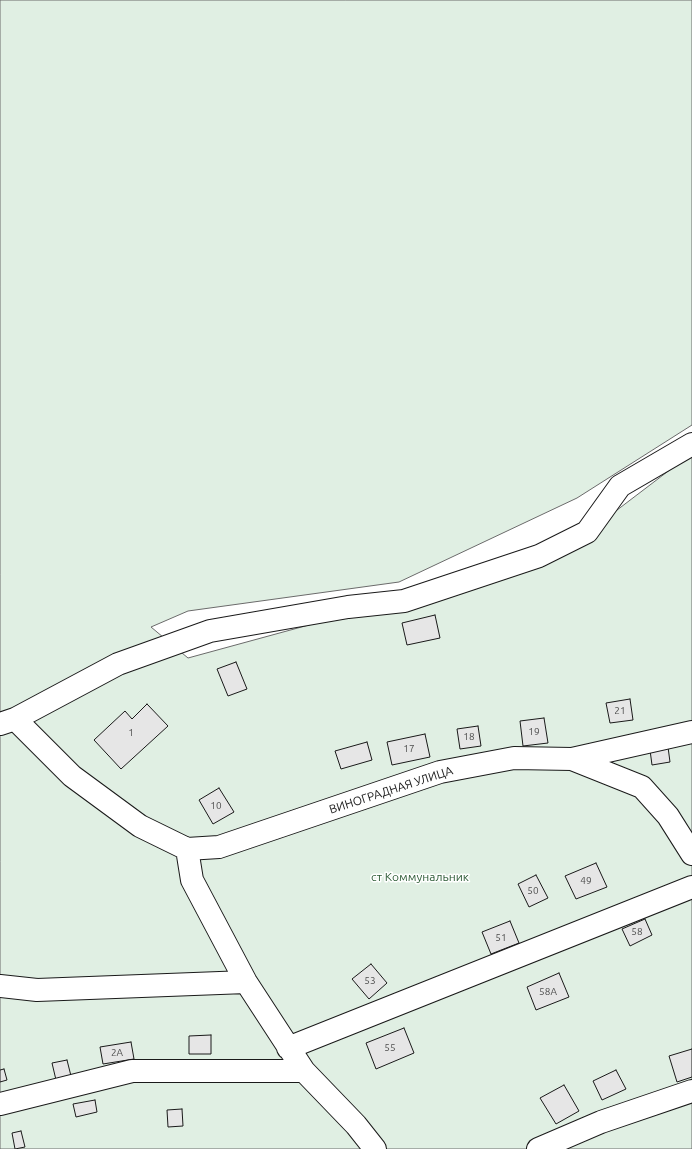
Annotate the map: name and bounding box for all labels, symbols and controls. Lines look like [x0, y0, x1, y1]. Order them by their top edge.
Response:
house number: 21 [614, 705, 626, 717]
house number: 19 [528, 726, 540, 738]
house number: 1 [128, 727, 134, 739]
house number: 18 [463, 731, 475, 743]
house number: 17 [403, 743, 415, 755]
street label: ВИНОГРАДНАЯ УЛИЦА [327, 763, 455, 817]
house number: 10 [210, 800, 222, 812]
park label: ст Коммунальник [371, 870, 469, 884]
house number: 49 [580, 875, 592, 887]
house number: 50 [527, 885, 539, 897]
house number: 58 [631, 926, 643, 938]
house number: 51 [495, 932, 507, 944]
house number: 53 [364, 975, 376, 987]
house number: 58А [539, 986, 557, 998]
house number: 55 [384, 1042, 396, 1054]
house number: 2А [111, 1047, 123, 1059]

